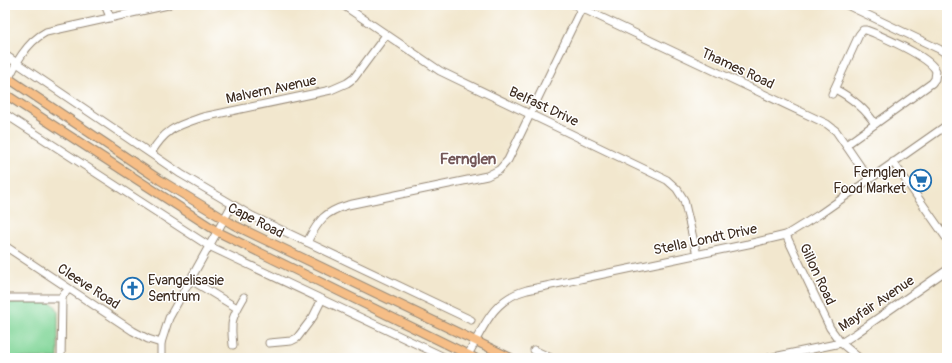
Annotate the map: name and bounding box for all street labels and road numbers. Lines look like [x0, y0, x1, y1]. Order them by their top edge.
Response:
street label: Thames Road [699, 44, 777, 93]
street label: Malvern Avenue [224, 72, 318, 107]
street label: Belfast Drive [506, 83, 581, 130]
street label: Cape Road [225, 199, 287, 242]
street label: Stella Londt Drive [652, 220, 759, 259]
street label: Gillon Road [796, 241, 839, 308]
street label: Cleeve Road [54, 260, 123, 313]
street label: Mayfair Avenue [835, 272, 917, 335]

